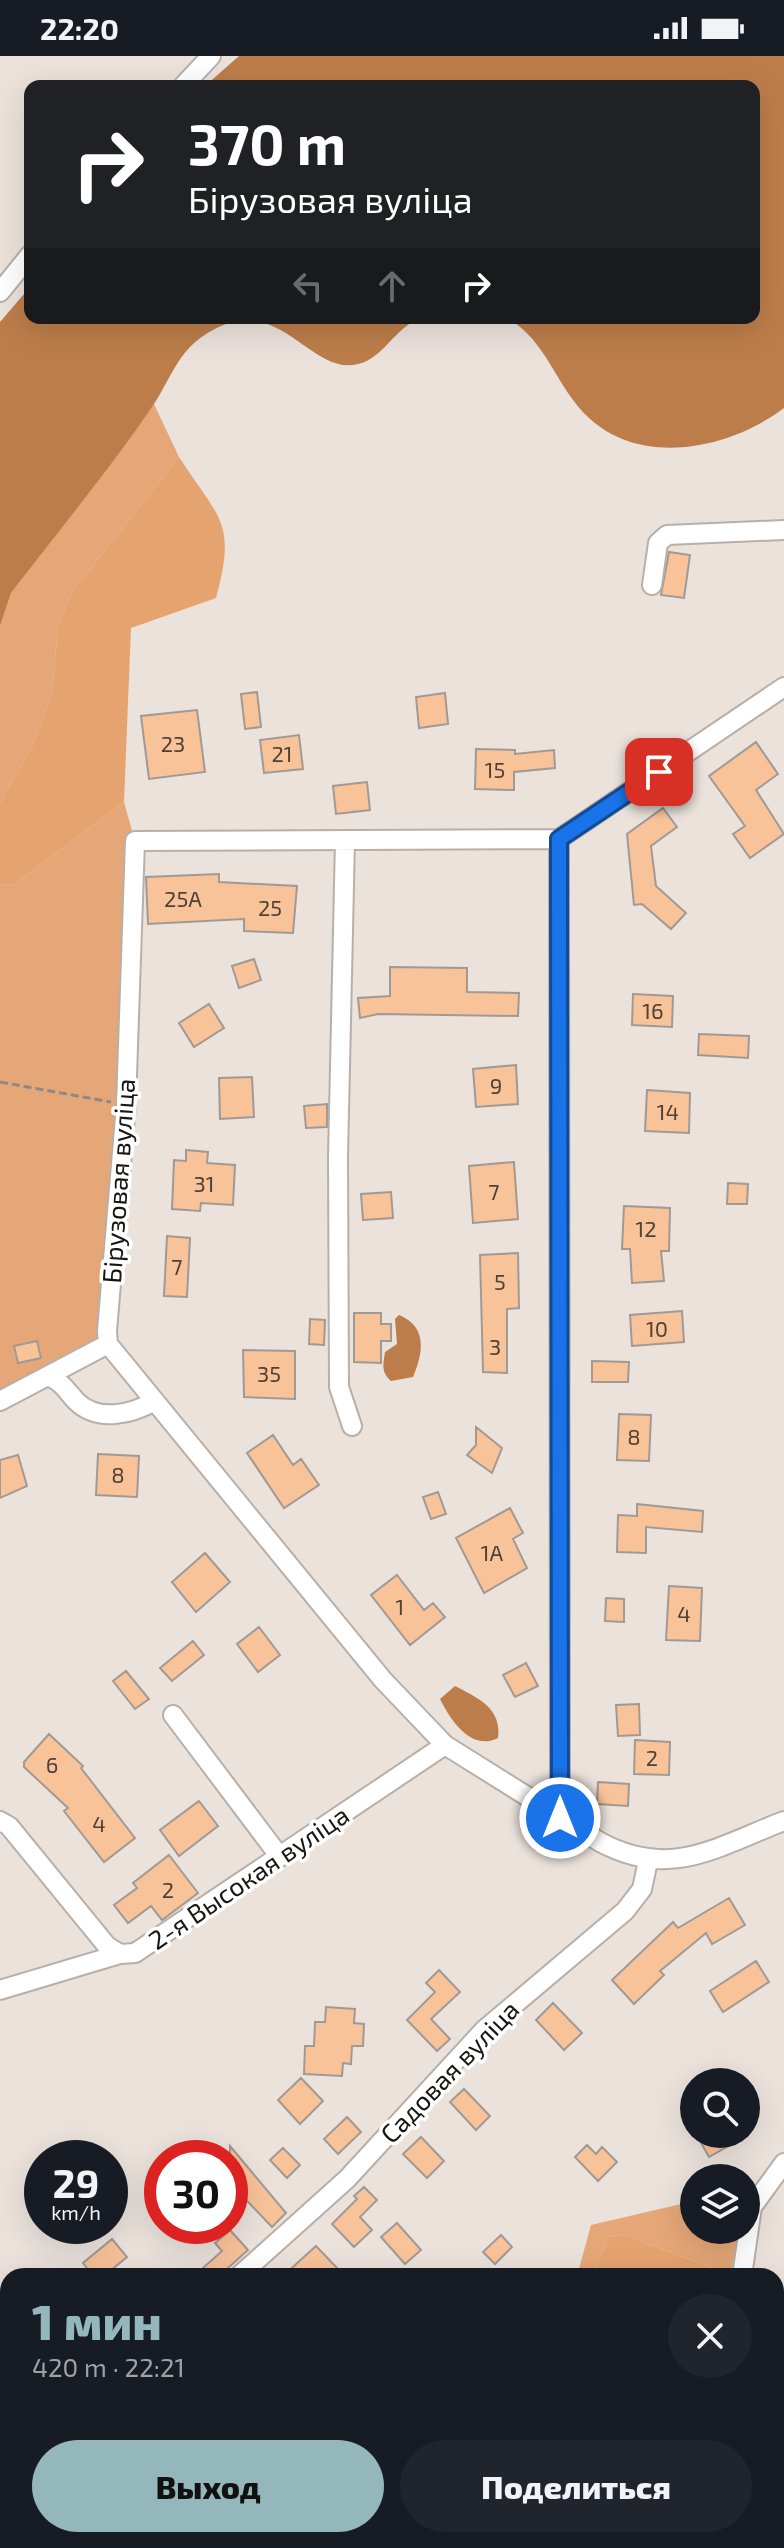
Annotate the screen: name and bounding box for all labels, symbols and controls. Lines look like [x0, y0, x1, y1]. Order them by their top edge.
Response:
text: 22:20 [40, 10, 119, 46]
text: 370 m [188, 109, 346, 176]
icon: right [56, 112, 160, 216]
text: Бірузовая вуліца [188, 177, 473, 220]
icon: left [286, 264, 330, 308]
icon: ahead [370, 264, 414, 308]
icon: right [454, 264, 498, 308]
house number: 23 [161, 730, 185, 756]
pin [625, 738, 693, 806]
house number: 21 [271, 740, 293, 766]
icon: arrive [637, 750, 681, 794]
house number: 15 [485, 756, 505, 782]
house number: 25А [164, 885, 202, 911]
house number: 25 [258, 894, 282, 920]
house number: 16 [642, 997, 664, 1023]
house number: 9 [490, 1072, 502, 1098]
street label: Бірузовая вуліца [95, 1077, 141, 1285]
house number: 14 [657, 1098, 679, 1124]
house number: 31 [194, 1170, 215, 1196]
house number: 7 [488, 1178, 500, 1204]
house number: 12 [635, 1215, 657, 1241]
house number: 7 [171, 1253, 183, 1279]
house number: 5 [494, 1268, 506, 1294]
house number: 10 [646, 1315, 668, 1341]
house number: 3 [489, 1333, 501, 1359]
house number: 35 [257, 1360, 281, 1386]
house number: 8 [627, 1423, 641, 1449]
house number: 8 [111, 1461, 125, 1487]
house number: 1А [481, 1539, 504, 1565]
house number: 1 [396, 1593, 404, 1619]
house number: 4 [677, 1600, 691, 1626]
house number: 2 [646, 1744, 658, 1770]
house number: 6 [46, 1751, 58, 1777]
position arrow [518, 1776, 602, 1860]
street label: 2-я Высокая вуліца [143, 1799, 355, 1957]
house number: 4 [92, 1810, 106, 1836]
house number: 2 [162, 1877, 174, 1903]
street label: Садовая вуліца [373, 1993, 525, 2149]
map controls [680, 2068, 760, 2244]
button: search [680, 2068, 760, 2148]
speed limit sign: 30 [144, 2140, 248, 2244]
text: 29 [53, 2158, 99, 2206]
button: layers [680, 2164, 760, 2244]
text: km/h [51, 2200, 101, 2224]
text: 1 мин [32, 2292, 162, 2350]
button: close [668, 2294, 752, 2378]
text: 420 m · 22:21 [32, 2351, 185, 2382]
button: Выход [32, 2440, 384, 2532]
button: Поделиться [400, 2440, 752, 2532]

